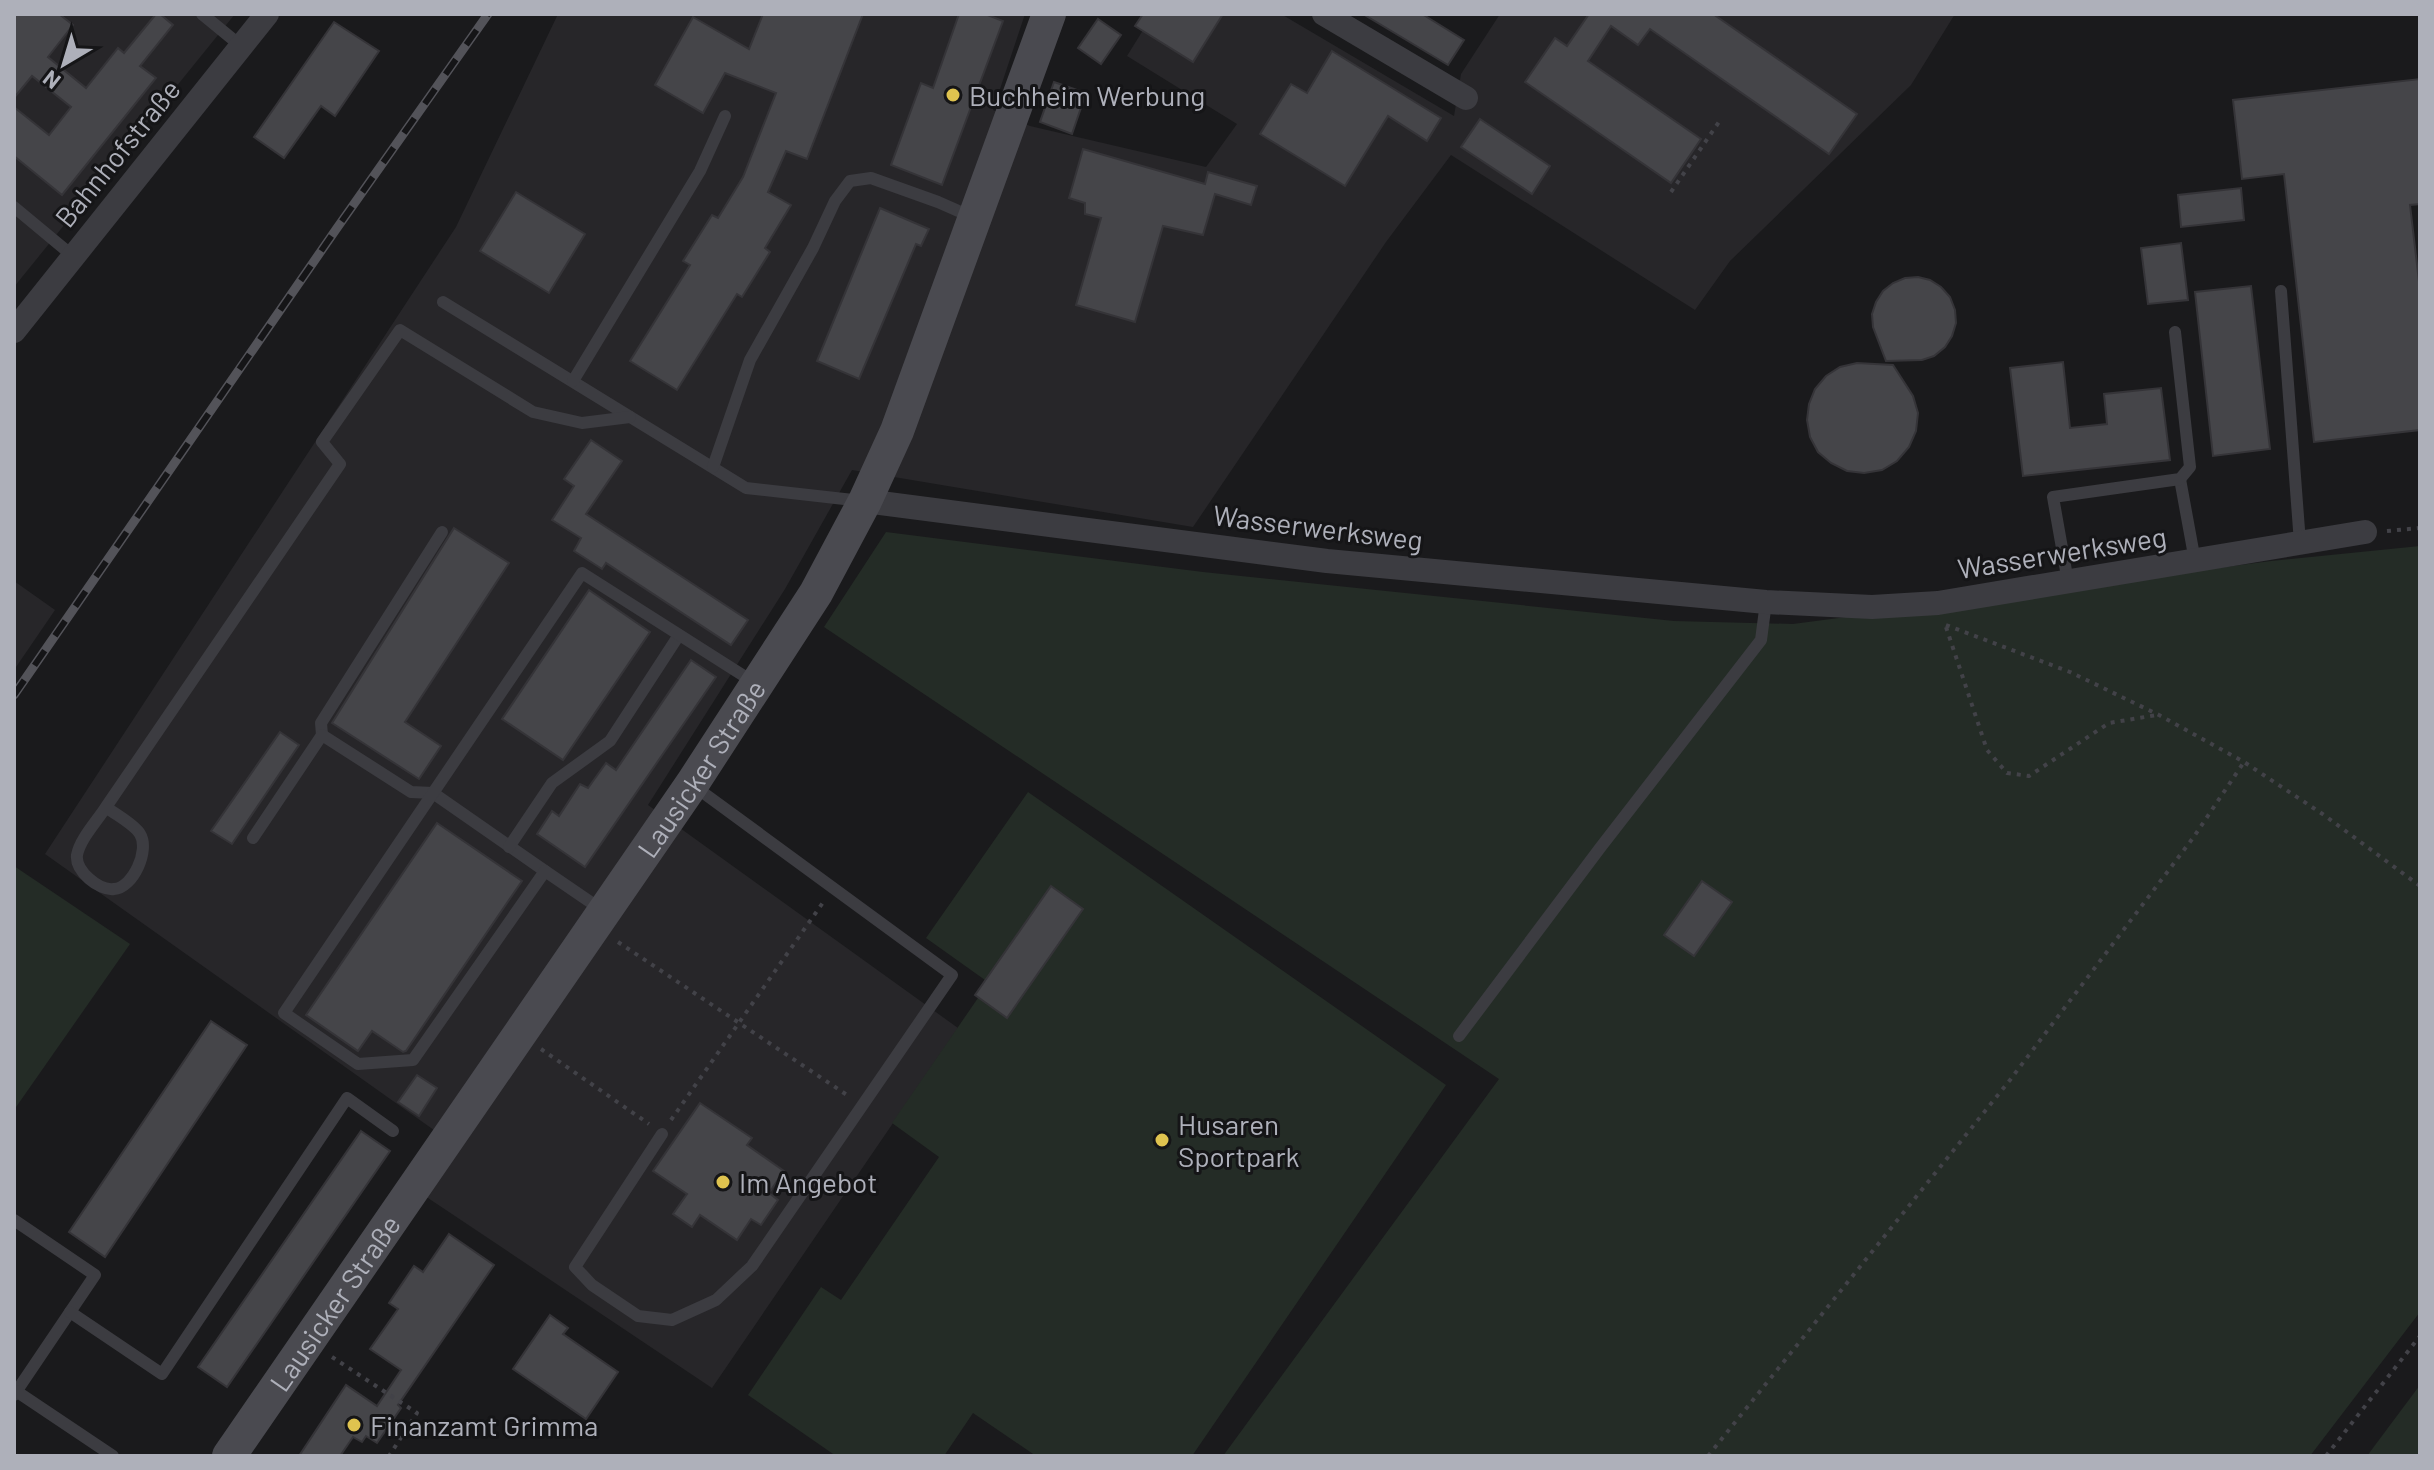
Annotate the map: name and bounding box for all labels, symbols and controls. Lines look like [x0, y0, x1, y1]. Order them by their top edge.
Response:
north arrow [24, 24, 104, 104]
text: N [37, 66, 65, 95]
street label: Bahnhofstraße [47, 72, 187, 234]
place label: Buchheim Werbung [969, 78, 1205, 112]
marker: Buchheim Werbung [944, 86, 962, 104]
street label: Wasserwerksweg [1211, 497, 1425, 557]
street label: Wasserwerksweg [1955, 519, 2169, 585]
street label: Lausicker Straße [630, 673, 772, 864]
place label: Husaren Sportpark [1178, 1107, 1300, 1173]
marker: Husaren Sportpark [1153, 1131, 1171, 1149]
place label: Im Angebot [739, 1165, 877, 1199]
marker: Im Angebot [714, 1173, 732, 1191]
street label: Lausicker Straße [262, 1208, 407, 1397]
place label: Finanzamt Grimma [370, 1408, 598, 1442]
marker: Finanzamt Grimma [345, 1416, 363, 1434]

